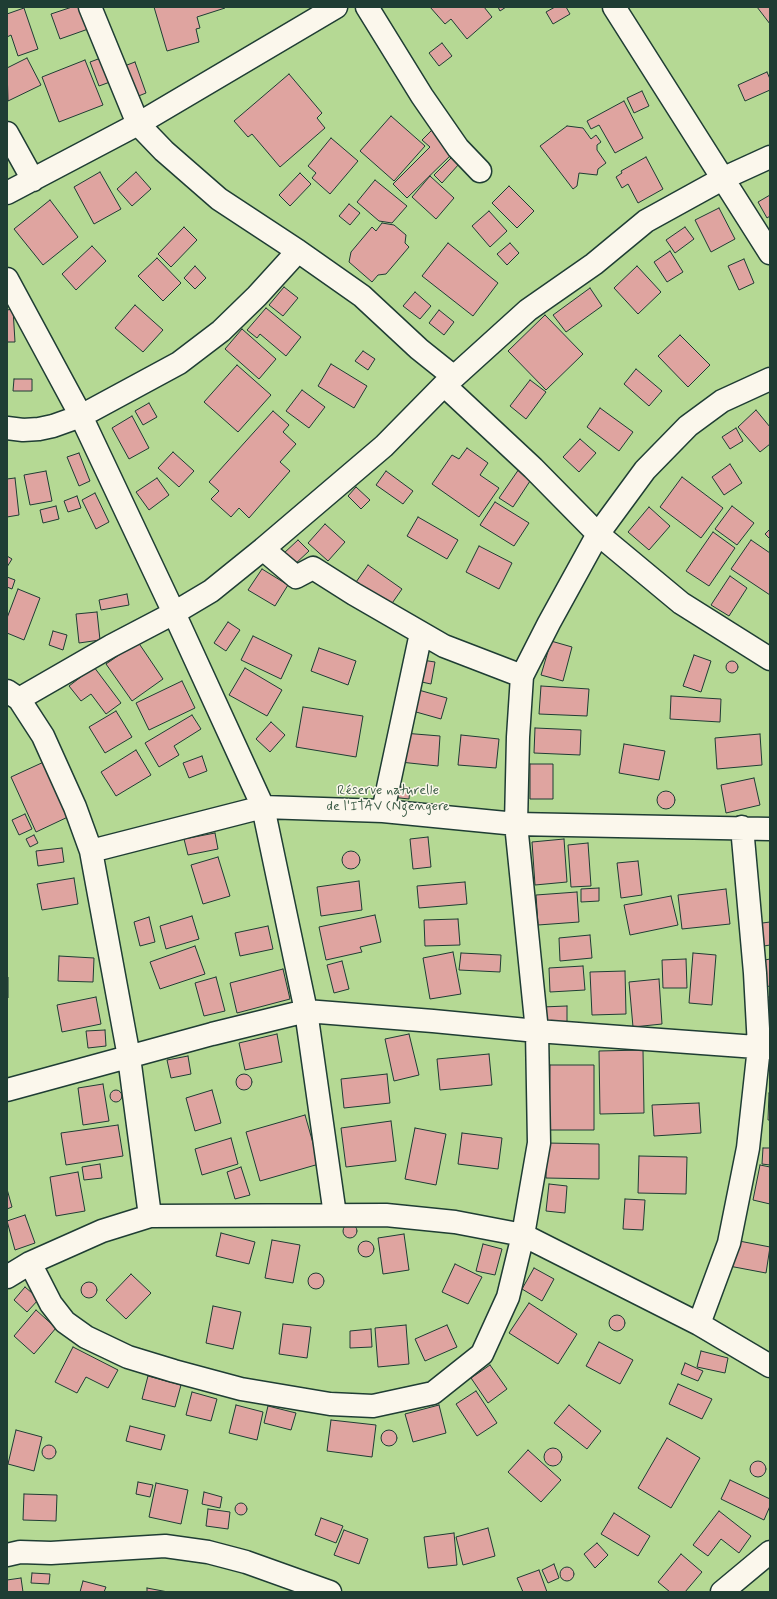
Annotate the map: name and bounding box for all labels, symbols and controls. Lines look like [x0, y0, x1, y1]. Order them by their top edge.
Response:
park label: Réserve naturelle de l'ITAV (Ngengere [327, 783, 449, 816]

